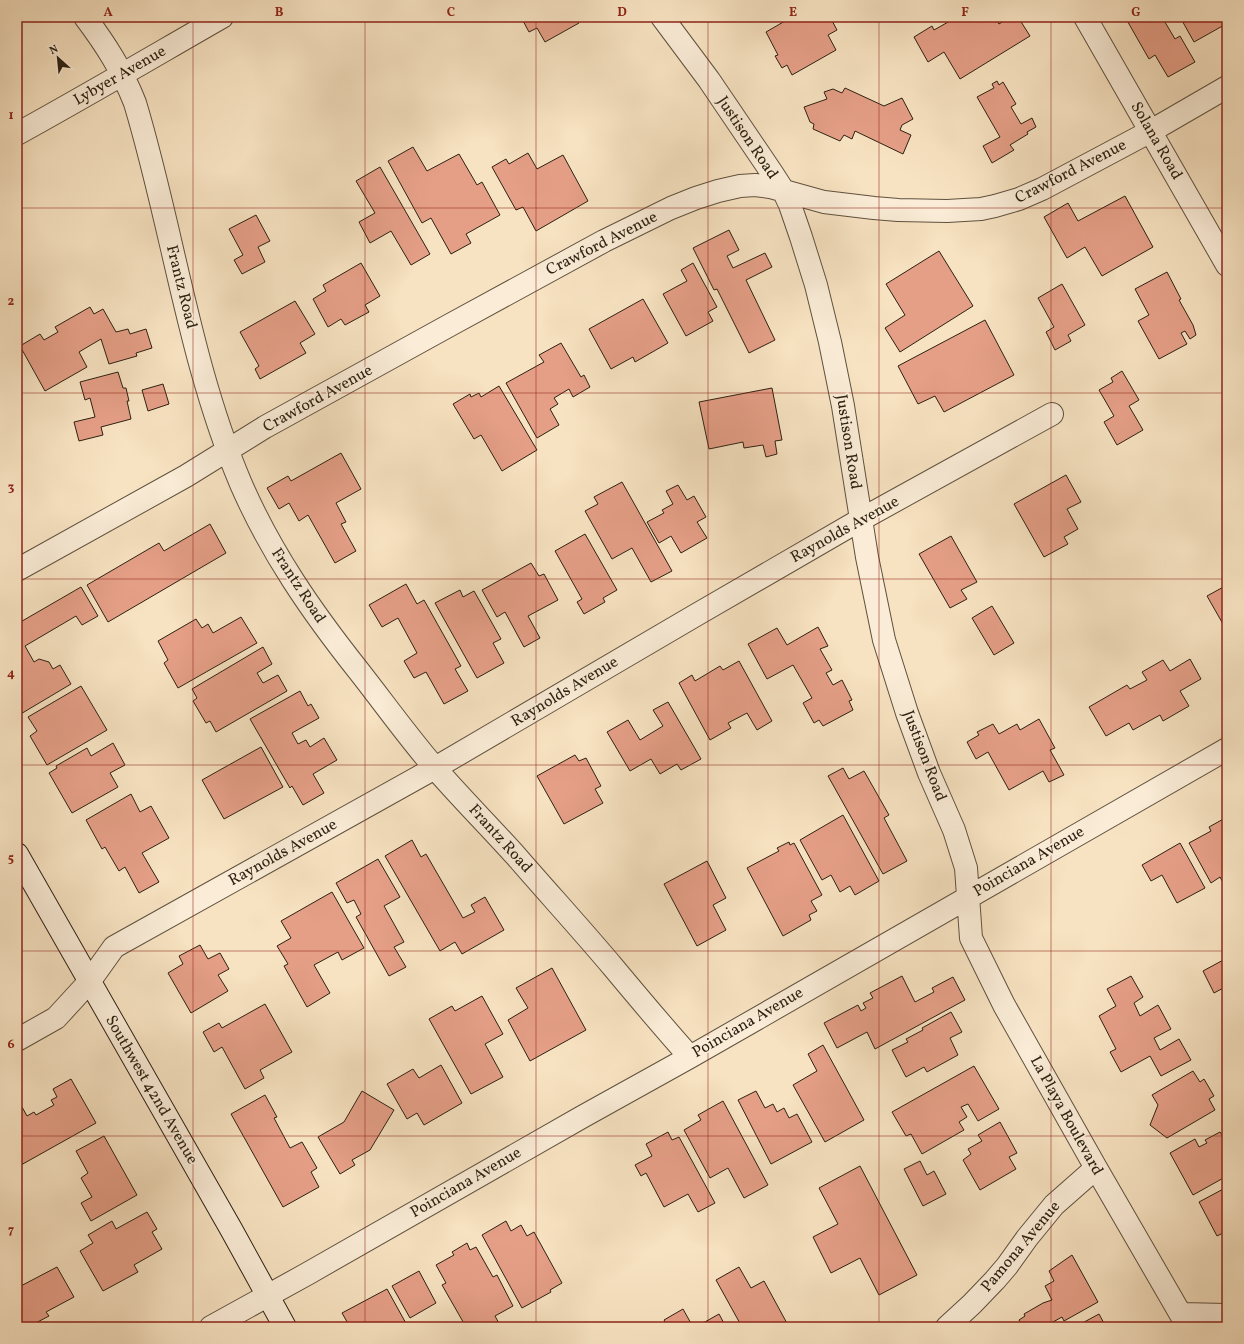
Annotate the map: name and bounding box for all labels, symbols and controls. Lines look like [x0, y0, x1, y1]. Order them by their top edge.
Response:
text: A [103, 4, 113, 22]
text: B [275, 4, 284, 22]
text: C [447, 4, 455, 22]
text: D [617, 4, 627, 22]
text: E [789, 4, 797, 22]
text: F [961, 4, 969, 22]
text: G [1131, 4, 1141, 22]
north arrow [38, 38, 78, 78]
street label: Lybyer Avenue [70, 41, 170, 111]
text: N [47, 42, 61, 59]
street label: Justison Road [711, 92, 783, 184]
street label: Solana Road [1125, 98, 1187, 184]
text: 1 [8, 107, 14, 125]
street label: Crawford Avenue [1012, 134, 1130, 210]
street label: Crawford Avenue [543, 206, 661, 282]
street label: Frantz Road [160, 243, 202, 331]
text: 2 [8, 293, 15, 311]
street label: Crawford Avenue [259, 360, 377, 438]
street label: Justison Road [830, 393, 866, 491]
text: 3 [8, 479, 15, 497]
street label: Raynolds Avenue [787, 491, 903, 569]
street label: Frantz Road [265, 544, 331, 628]
street label: Raynolds Avenue [507, 651, 623, 733]
text: 4 [7, 665, 15, 683]
street label: Justison Road [897, 707, 951, 805]
street label: Frantz Road [463, 800, 537, 878]
street label: Raynolds Avenue [225, 814, 341, 892]
street label: Poinciana Avenue [969, 821, 1089, 903]
text: 5 [8, 850, 14, 868]
street label: Poinciana Avenue [688, 982, 808, 1064]
street label: Southwest 42nd Avenue [99, 1011, 203, 1169]
text: 6 [7, 1036, 15, 1054]
street label: La Playa Boulevard [1024, 1052, 1108, 1180]
street label: Poinciana Avenue [406, 1142, 526, 1224]
street label: Pamona Avenue [976, 1197, 1066, 1297]
text: 7 [8, 1222, 14, 1240]

